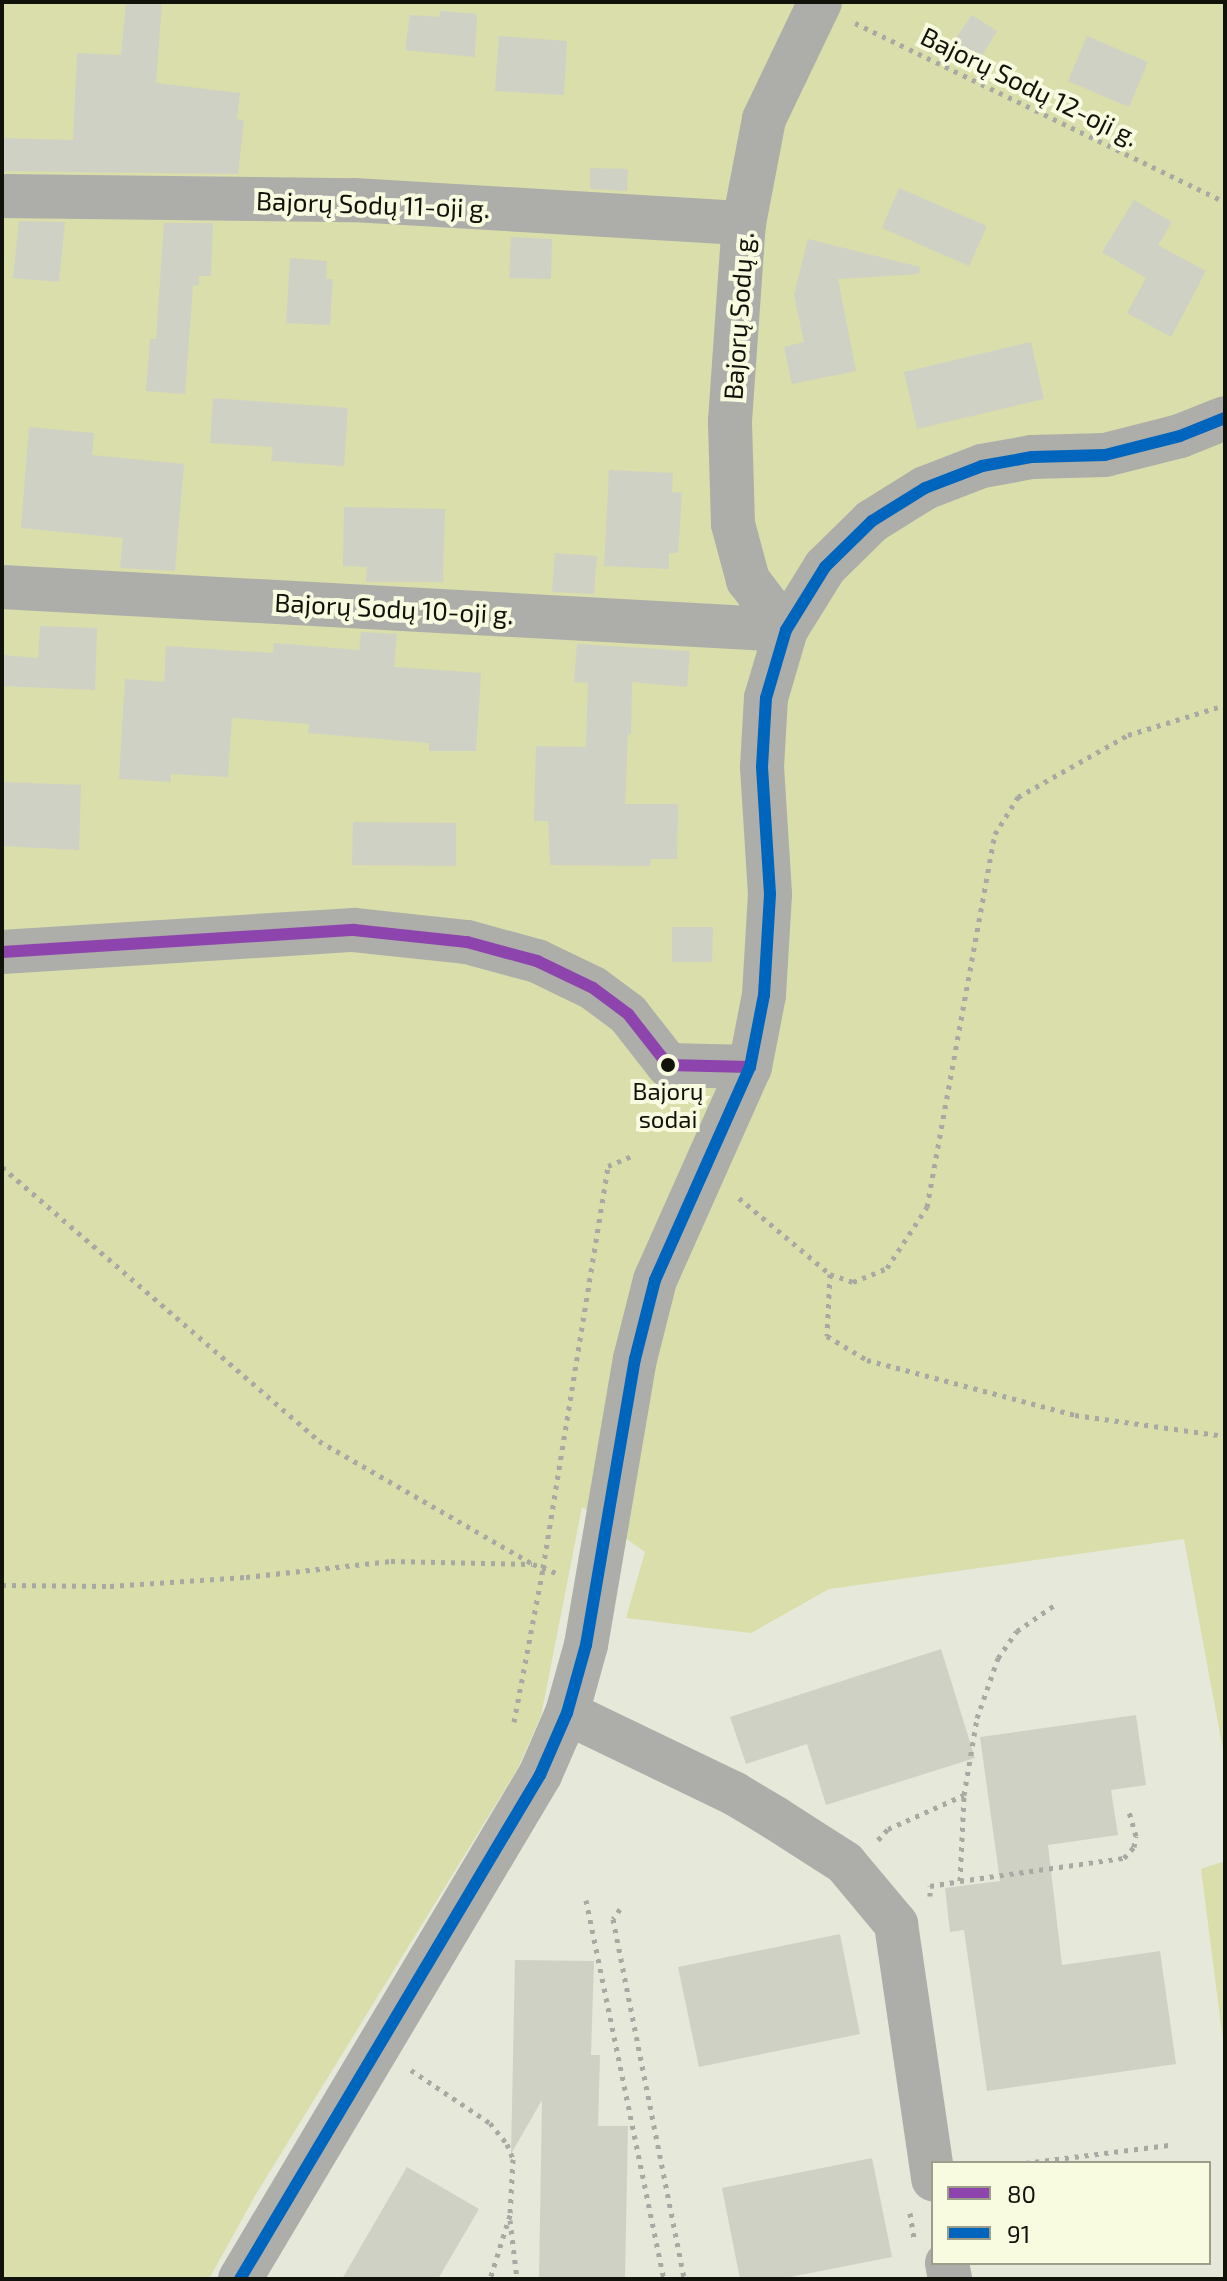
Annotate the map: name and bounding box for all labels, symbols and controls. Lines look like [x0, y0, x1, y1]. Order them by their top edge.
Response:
street label: Bajorų Sodų 12-oji g. [916, 20, 1144, 152]
street label: Bajorų Sodų 11-oji g. [256, 184, 490, 224]
street label: Bajorų Sodų g. [717, 231, 759, 401]
street label: Bajorų Sodų 10-oji g. [274, 586, 514, 630]
marker: Bajorų sodai [660, 1057, 676, 1073]
place label: Bajorų sodai [633, 1077, 703, 1133]
legend [931, 2161, 1211, 2265]
text: 80 [1007, 2179, 1036, 2208]
text: 91 [1007, 2219, 1030, 2248]

